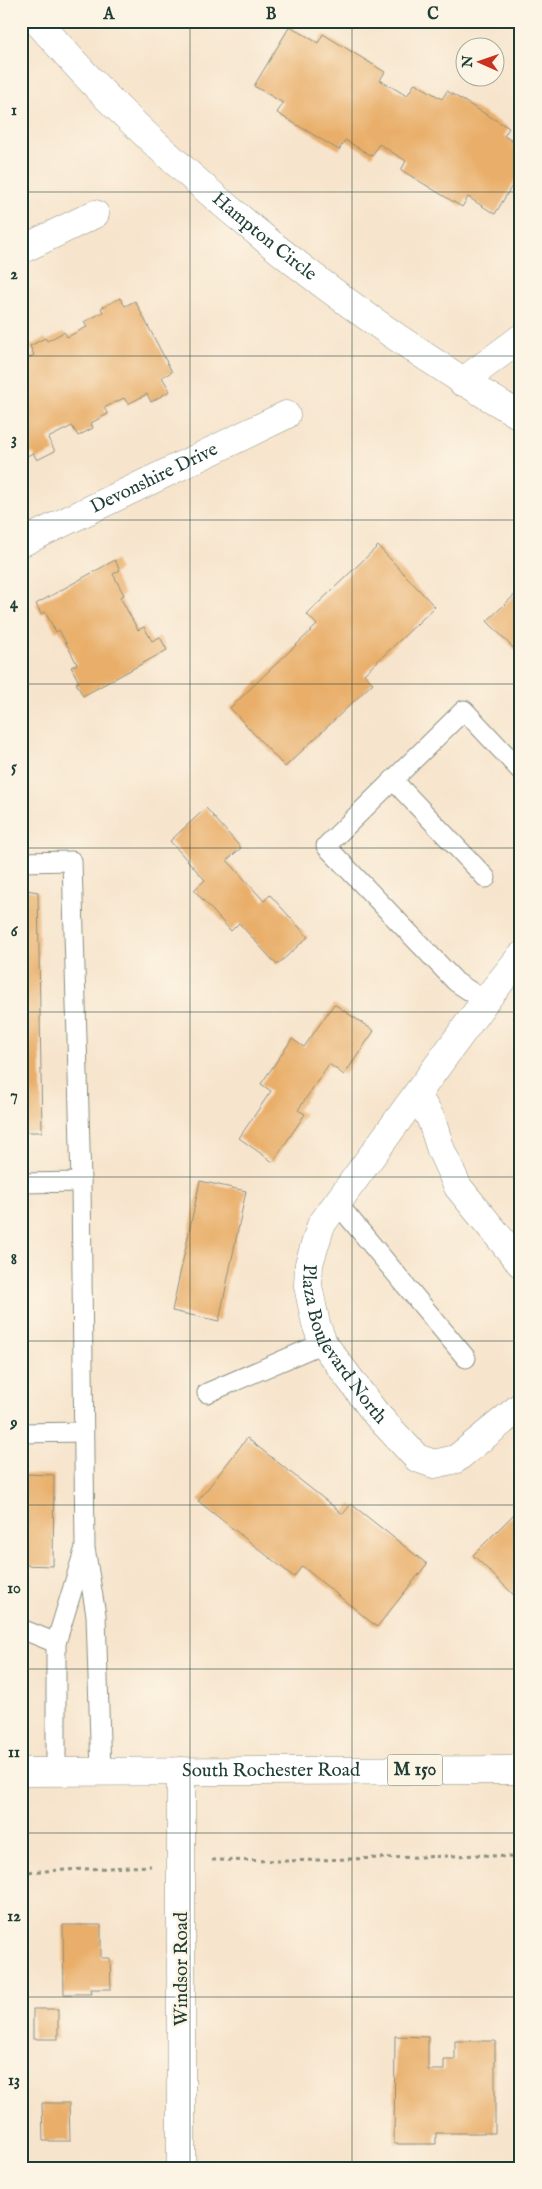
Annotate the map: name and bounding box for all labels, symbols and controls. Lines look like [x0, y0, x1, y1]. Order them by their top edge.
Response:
text: A [103, 5, 116, 25]
text: B [266, 5, 277, 25]
text: C [427, 5, 439, 25]
north arrow [454, 38, 504, 88]
text: N [459, 55, 477, 69]
text: 1 [11, 101, 17, 121]
street label: Hampton Circle [207, 187, 322, 287]
text: 2 [10, 265, 18, 285]
text: 3 [11, 430, 17, 450]
street label: Devonshire Drive [87, 438, 222, 520]
text: 4 [10, 594, 19, 614]
text: 5 [11, 758, 17, 778]
text: 6 [11, 922, 19, 942]
text: 7 [10, 1086, 18, 1106]
text: 8 [11, 1250, 17, 1270]
street label: Plaza Boulevard North [296, 1264, 392, 1430]
text: 9 [10, 1414, 18, 1434]
text: 10 [7, 1579, 21, 1599]
text: 11 [8, 1743, 20, 1763]
road number: M 150 [388, 1754, 442, 1786]
street label: South Rochester Road [182, 1759, 361, 1783]
text: 12 [7, 1907, 21, 1927]
street label: Windsor Road [170, 1911, 194, 2026]
text: 13 [8, 2071, 20, 2091]

